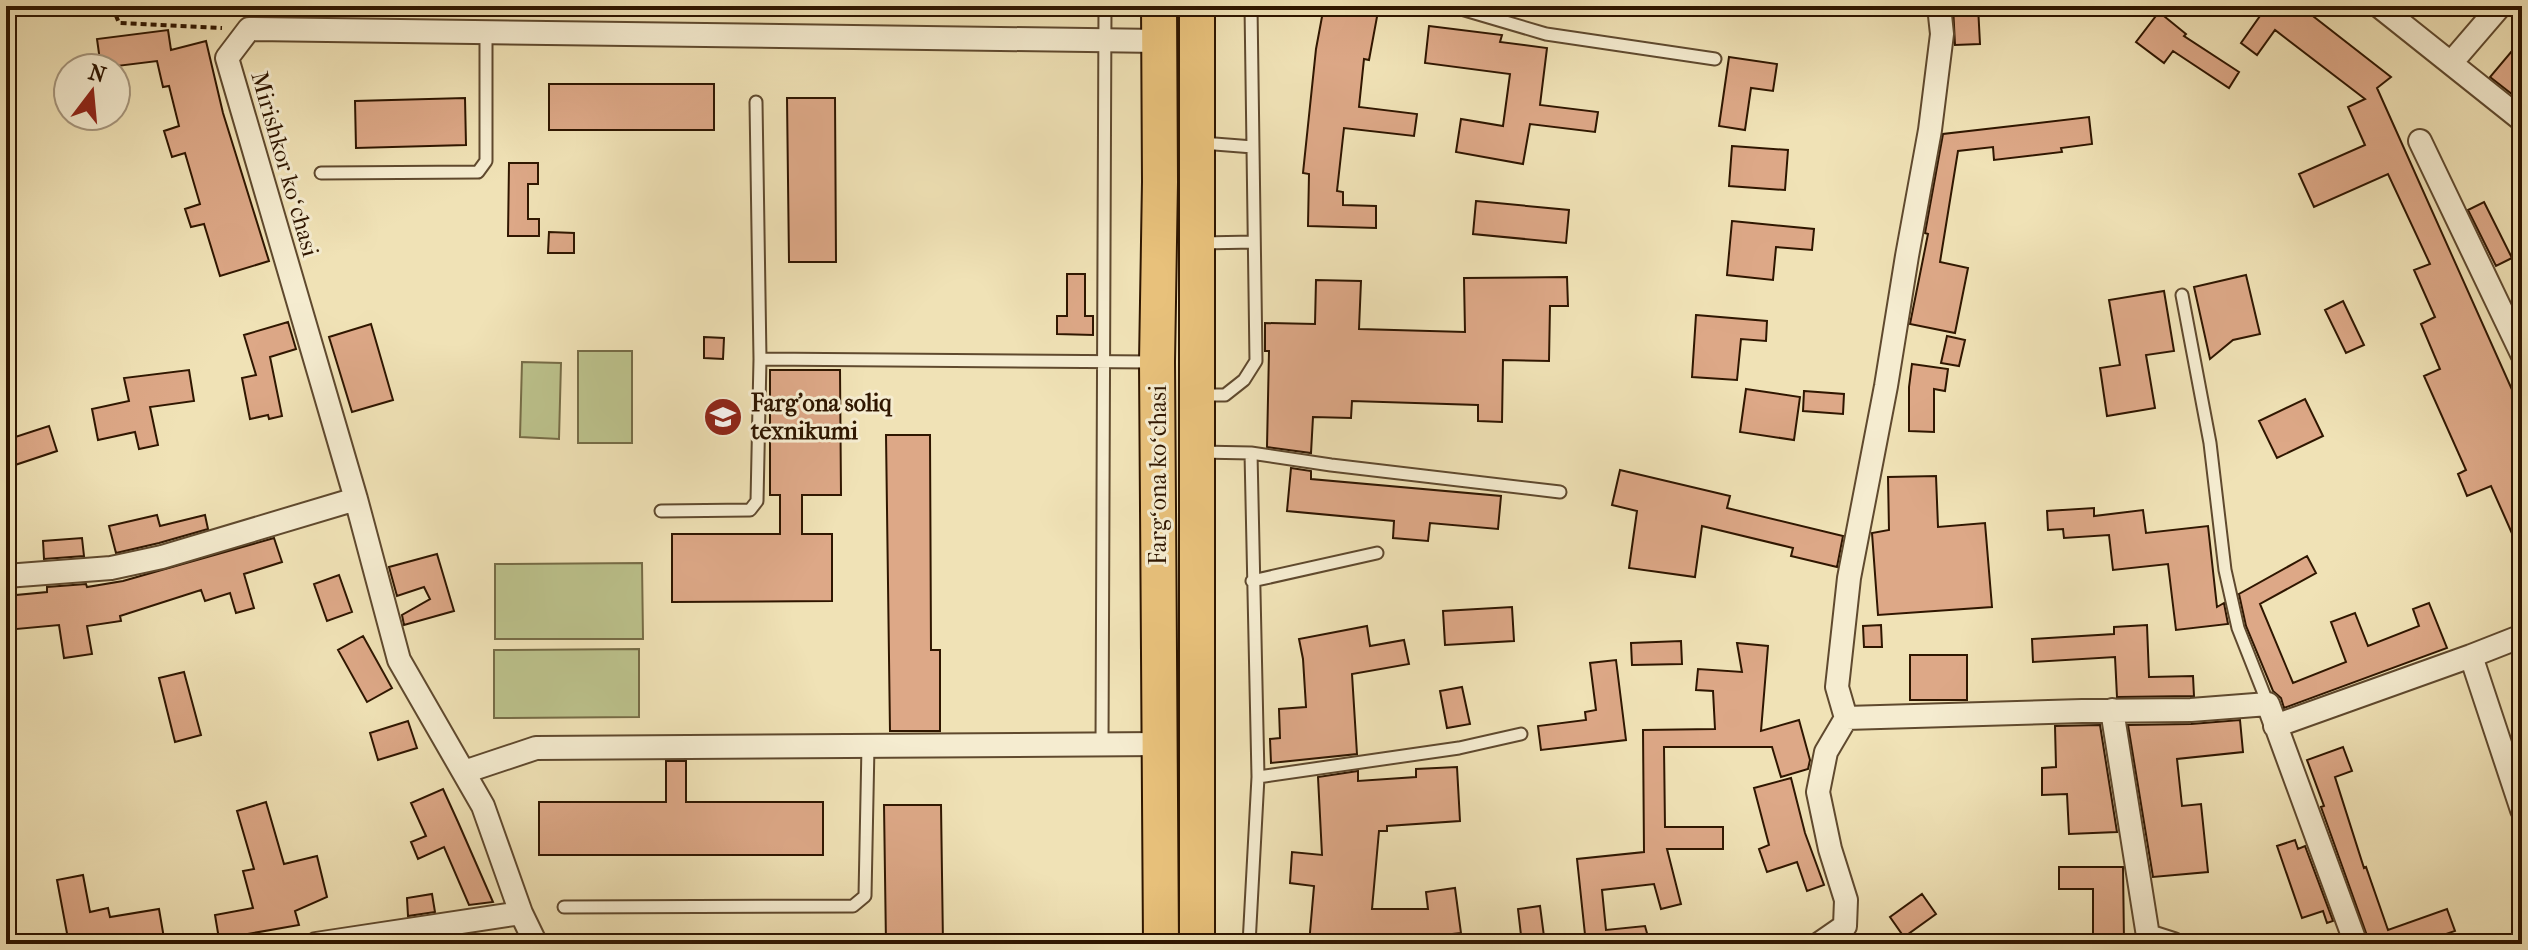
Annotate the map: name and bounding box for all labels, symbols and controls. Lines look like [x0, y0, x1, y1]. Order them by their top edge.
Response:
north arrow [52, 52, 132, 132]
text: N [86, 59, 109, 89]
street label: Mirishkor koʻchasi [245, 68, 325, 260]
street label: Fargʻona koʻchasi [1144, 385, 1172, 565]
place label: Farg'ona soliq texnikumi [750, 389, 893, 445]
school or university icon: Farg'ona soliq texnikumi [702, 396, 744, 438]

